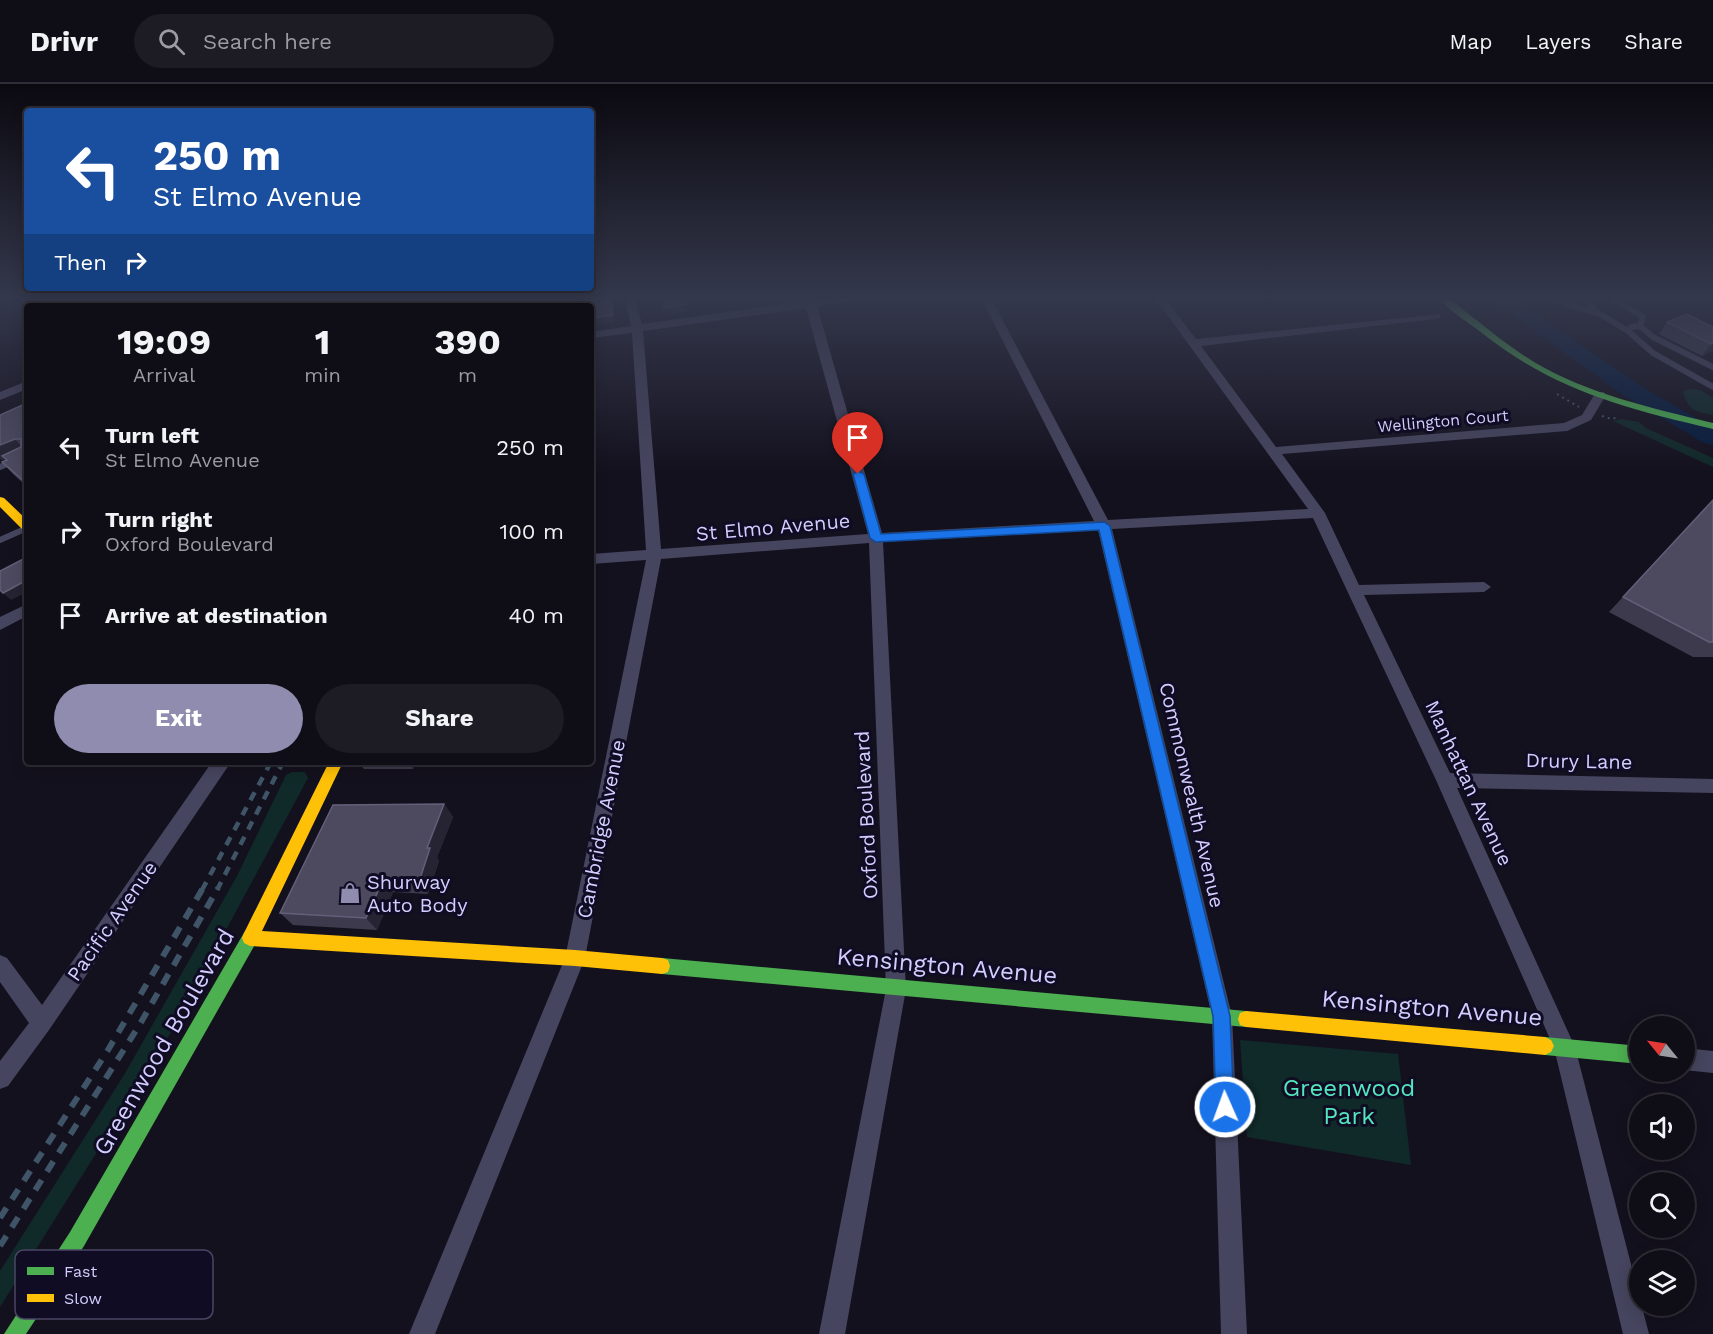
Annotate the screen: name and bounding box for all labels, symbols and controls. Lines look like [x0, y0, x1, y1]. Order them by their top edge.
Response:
search box [134, 14, 554, 68]
text: Drivr [30, 25, 98, 58]
icon: search [155, 25, 188, 58]
text: Search here [203, 29, 332, 54]
text: Map [1449, 29, 1492, 54]
text: Layers [1525, 29, 1591, 54]
text: Share [1624, 29, 1683, 54]
text: 250 m [153, 131, 281, 180]
icon: left [54, 132, 132, 210]
text: St Elmo Avenue [153, 181, 362, 213]
icon: right [119, 246, 152, 279]
text: Then [54, 250, 107, 275]
text: 19:09 [117, 321, 211, 363]
text: 1 [315, 321, 330, 363]
text: 390 [434, 321, 501, 363]
text: Arrival [133, 363, 195, 387]
text: min [304, 363, 341, 387]
text: m [458, 363, 477, 387]
street label: Wellington Court [1377, 406, 1510, 436]
pin [832, 412, 883, 474]
icon: arrive [841, 421, 874, 454]
text: Turn left [105, 423, 199, 448]
icon: left [54, 431, 87, 464]
text: 250 m [496, 435, 564, 460]
text: St Elmo Avenue [105, 448, 260, 472]
text: Turn right [105, 507, 212, 532]
street label: St Elmo Avenue [695, 508, 851, 546]
icon: right [54, 515, 87, 548]
text: 100 m [500, 519, 564, 544]
text: Oxford Boulevard [105, 532, 274, 556]
icon: arrive [54, 599, 87, 632]
text: Arrive at destination [105, 603, 328, 628]
text: 40 m [508, 603, 564, 628]
street label: Commonwealth Avenue [1154, 680, 1230, 910]
button: Exit [54, 684, 303, 753]
button: Share [315, 684, 564, 753]
street label: Manhattan Avenue [1420, 696, 1518, 870]
street label: Oxford Boulevard [850, 730, 882, 900]
street label: Cambridge Avenue [572, 738, 630, 920]
street label: Drury Lane [1525, 748, 1633, 774]
street label: Pacific Avenue [62, 856, 162, 986]
place label: Shurway Auto Body [367, 870, 468, 917]
shop icon: Shurway Auto Body [338, 881, 362, 905]
street label: Greenwood Boulevard [88, 924, 240, 1160]
street label: Kensington Avenue [835, 942, 1059, 990]
street label: Kensington Avenue [1320, 984, 1544, 1032]
north arrow [1629, 1016, 1695, 1082]
map controls [1629, 1016, 1695, 1316]
park label: Greenwood Park [1283, 1074, 1415, 1130]
position arrow [1193, 1075, 1257, 1139]
button: sound [1629, 1094, 1695, 1160]
button: search [1629, 1172, 1695, 1238]
legend [15, 1250, 213, 1319]
button: layers [1629, 1250, 1695, 1316]
text: Fast [64, 1262, 97, 1281]
text: Slow [64, 1289, 102, 1308]

